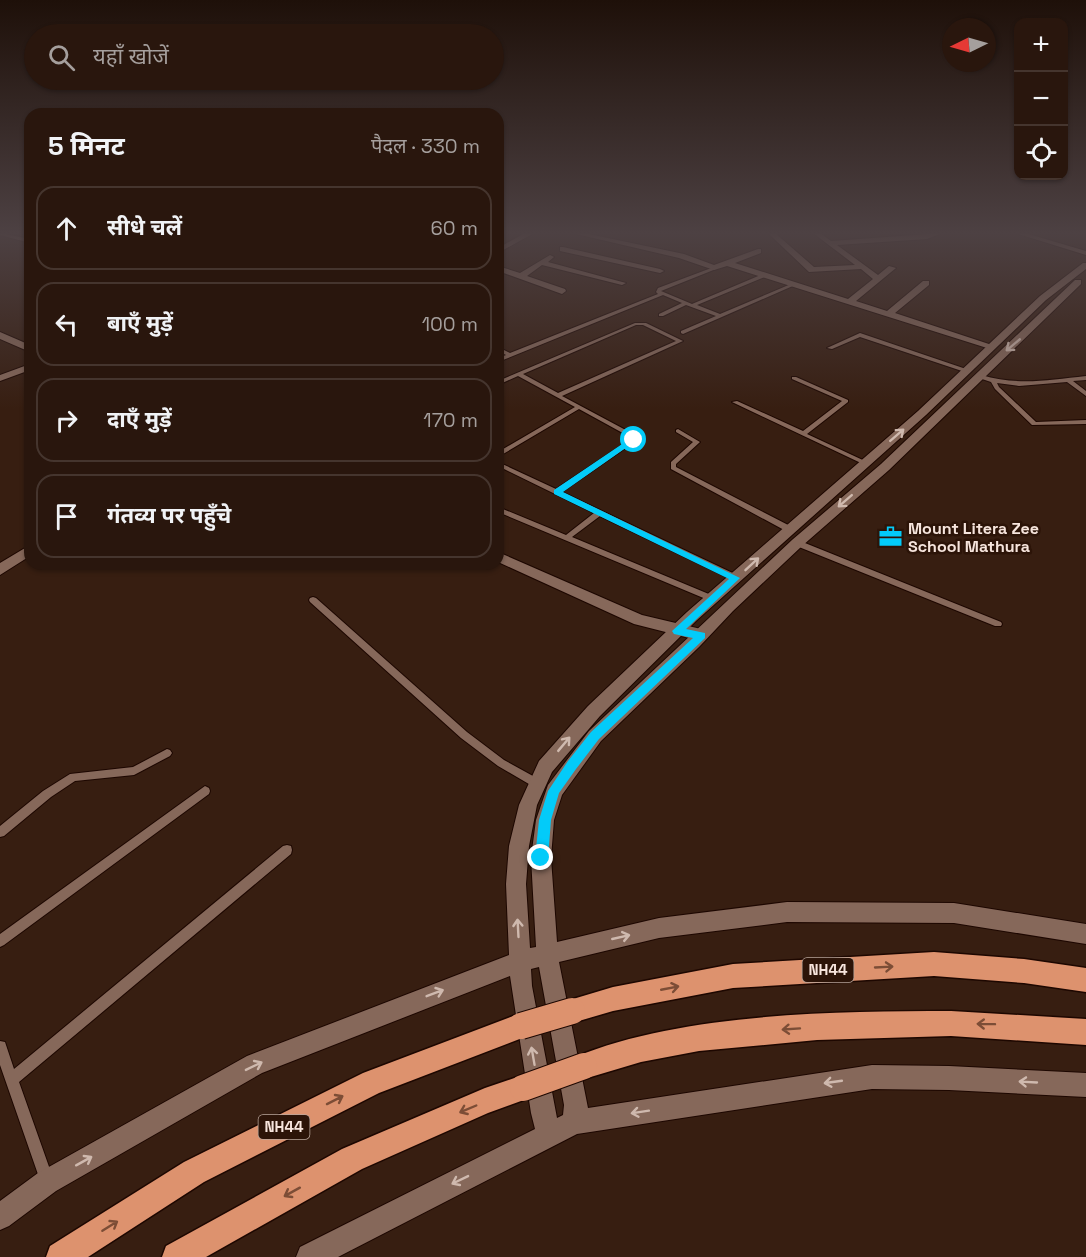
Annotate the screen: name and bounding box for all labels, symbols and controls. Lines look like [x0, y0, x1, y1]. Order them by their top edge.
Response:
north arrow [942, 18, 996, 72]
map controls [1014, 18, 1068, 180]
button: + [1014, 18, 1068, 72]
search box [24, 24, 504, 90]
icon: search [45, 41, 78, 74]
text: यहाँ खोजें [93, 42, 169, 70]
button: − [1014, 72, 1068, 126]
button: locate [1014, 126, 1068, 180]
text: 5 मिनट [48, 129, 125, 163]
text: पैदल · 330 m [371, 133, 480, 159]
icon: ahead [50, 212, 83, 245]
text: सीधे चलें [107, 213, 182, 241]
text: 60 m [431, 215, 478, 241]
icon: left [50, 308, 83, 341]
text: बाएँ मुड़ें [107, 309, 173, 337]
text: 100 m [422, 311, 478, 337]
one-way arrow [1006, 338, 1021, 352]
icon: right [50, 404, 83, 437]
text: दाएँ मुड़ें [107, 405, 172, 433]
text: 170 m [423, 407, 478, 433]
route start [620, 426, 646, 452]
one-way arrow [889, 428, 905, 442]
one-way arrow [838, 494, 853, 508]
icon: arrive [50, 500, 83, 533]
text: गंतव्य पर पहुँचे [107, 501, 231, 529]
place label: Mount Litera Zee School Mathura [908, 518, 1039, 557]
office icon: Mount Litera Zee School Mathura [877, 524, 903, 550]
one-way arrow [744, 557, 759, 571]
one-way arrow [557, 737, 571, 752]
route end [527, 844, 553, 870]
one-way arrow [513, 918, 524, 938]
one-way arrow [611, 931, 630, 943]
road number: NH44 [802, 958, 854, 982]
one-way arrow [874, 962, 894, 973]
one-way arrow [659, 982, 679, 993]
one-way arrow [425, 987, 443, 998]
one-way arrow [976, 1018, 996, 1030]
one-way arrow [782, 1023, 802, 1034]
one-way arrow [527, 1046, 538, 1066]
one-way arrow [244, 1059, 262, 1071]
one-way arrow [1018, 1076, 1038, 1087]
one-way arrow [824, 1077, 844, 1088]
one-way arrow [326, 1094, 344, 1106]
one-way arrow [459, 1104, 478, 1115]
one-way arrow [631, 1107, 651, 1118]
road number: NH44 [258, 1115, 310, 1139]
one-way arrow [74, 1155, 92, 1166]
one-way arrow [452, 1175, 470, 1187]
one-way arrow [284, 1186, 301, 1198]
one-way arrow [101, 1219, 118, 1231]

